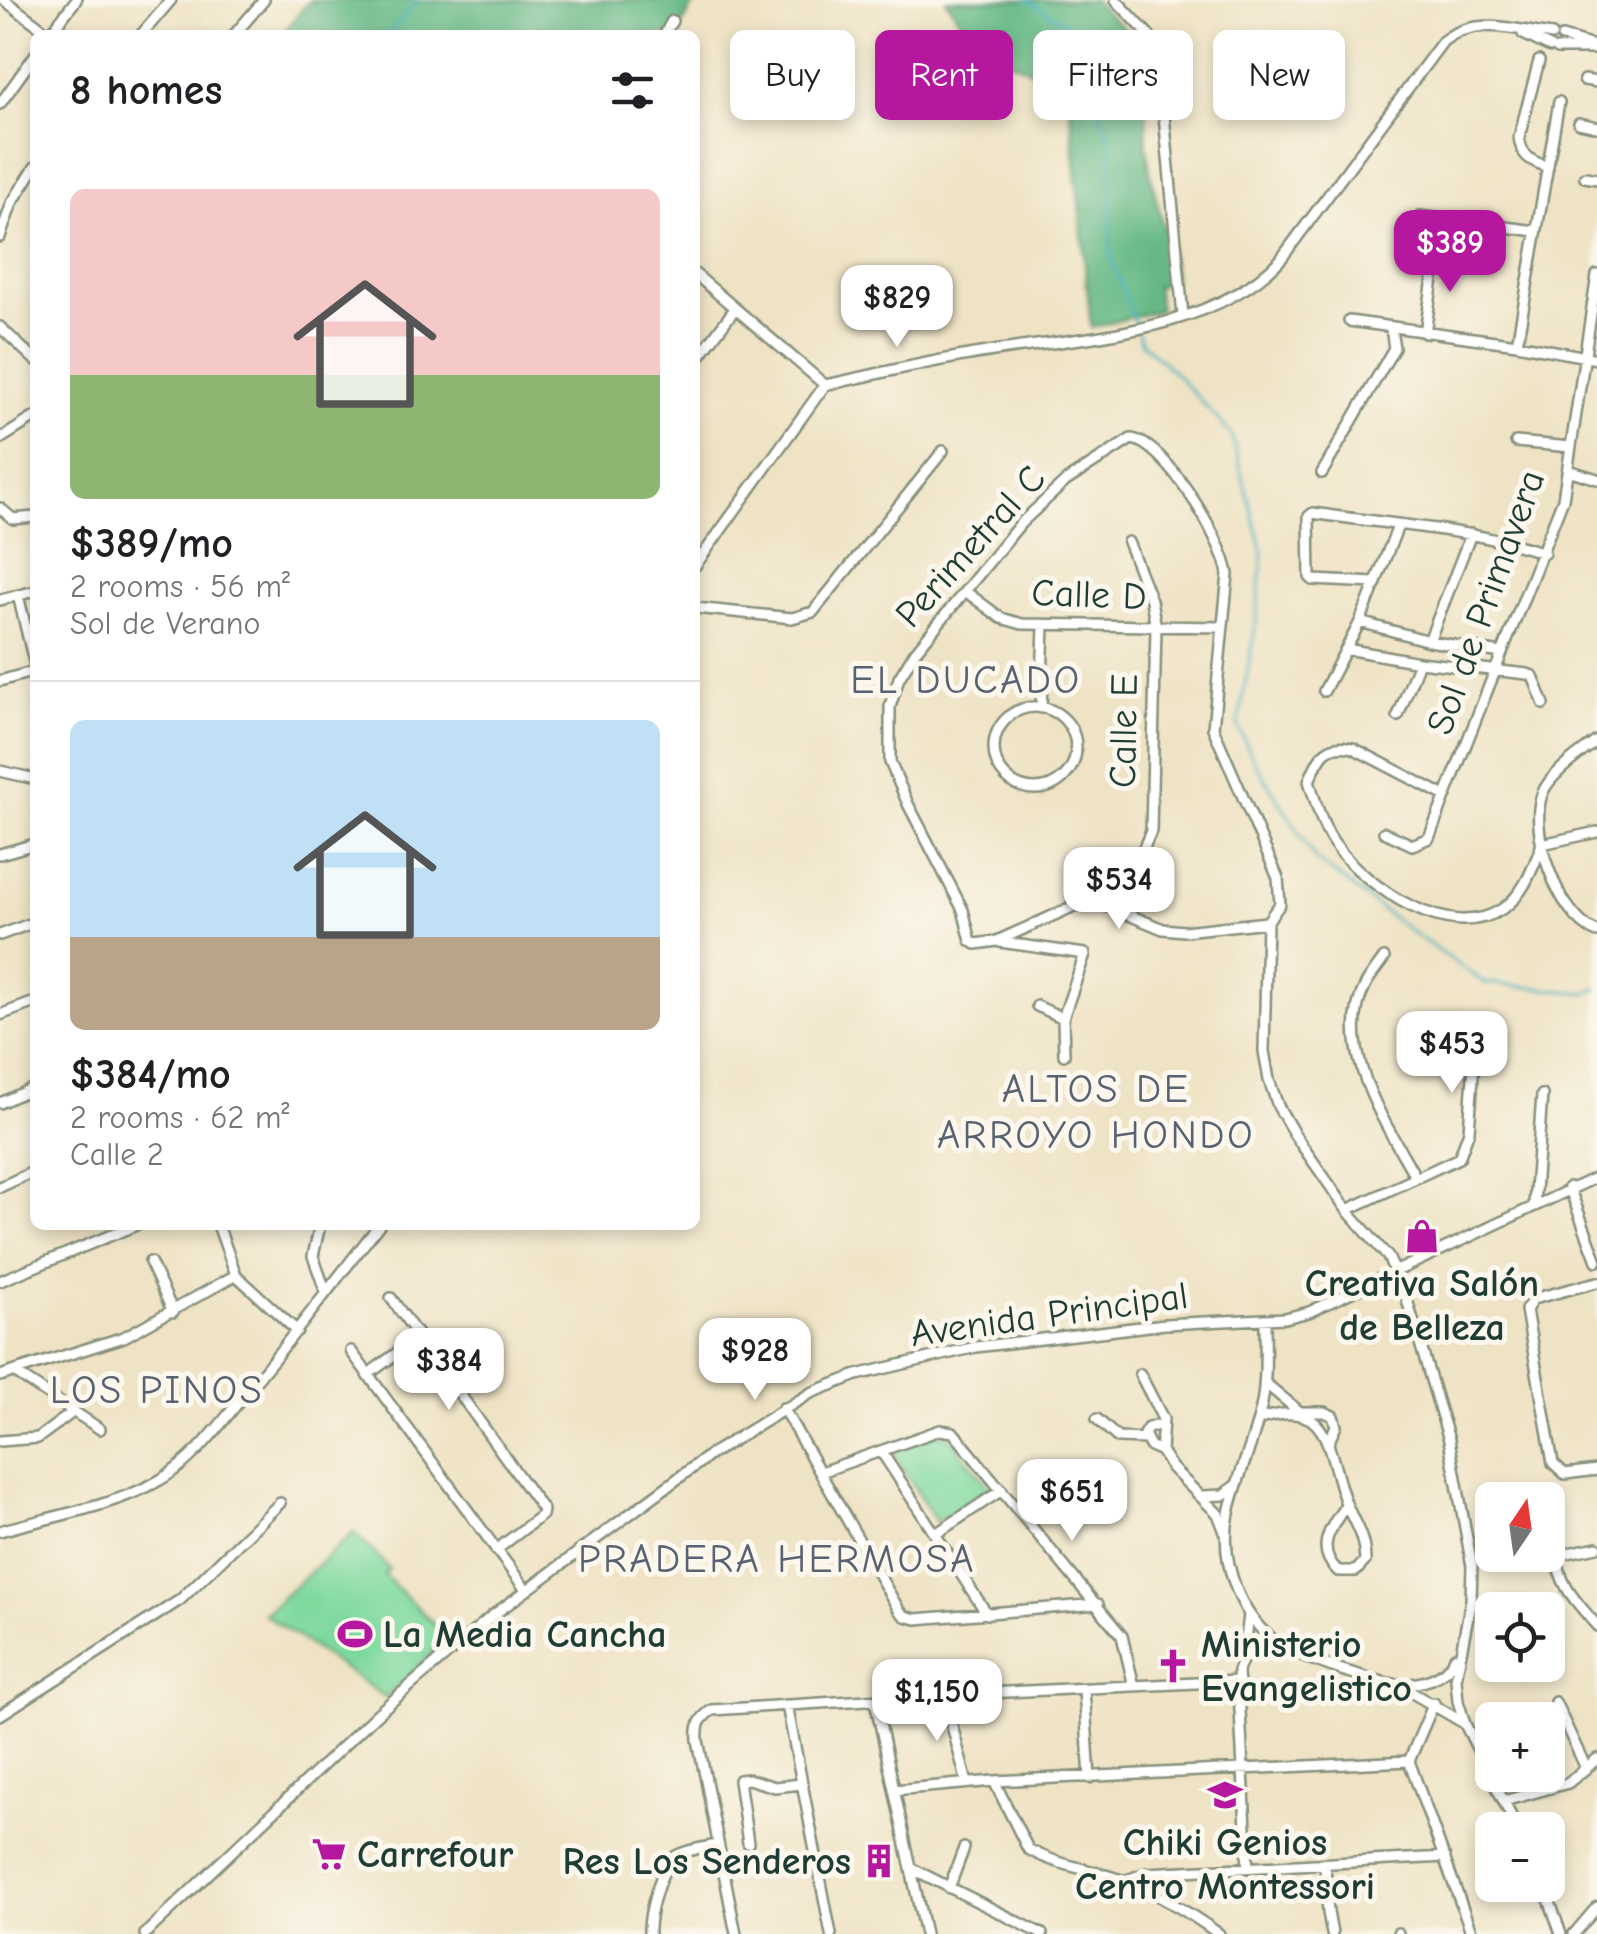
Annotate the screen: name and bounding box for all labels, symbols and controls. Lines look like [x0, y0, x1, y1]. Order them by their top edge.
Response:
chip: Buy [730, 30, 855, 120]
chip: Rent [875, 30, 1013, 120]
chip: Filters [1033, 30, 1193, 120]
chip: New [1213, 30, 1345, 120]
icon: filters [605, 63, 660, 118]
text: 8 homes [70, 66, 222, 115]
pin: $389 [1391, 210, 1509, 295]
text: $389 [1416, 224, 1484, 261]
icon: home [275, 254, 455, 434]
pin: $829 [838, 265, 956, 350]
text: $829 [863, 279, 931, 316]
street label: Perimetral C [887, 457, 1055, 636]
street label: Sol de Primavera [1418, 464, 1554, 741]
text: $389/mo [70, 519, 233, 568]
text: 2 rooms · 56 m² [70, 568, 290, 605]
street label: Calle D [1031, 571, 1147, 619]
text: Sol de Verano [70, 605, 260, 642]
district label: EL DUCADO [850, 657, 1082, 703]
street label: Calle E [1101, 674, 1147, 789]
icon: home [275, 785, 455, 965]
pin: $534 [1060, 847, 1178, 932]
text: $534 [1085, 861, 1153, 898]
pin: $453 [1393, 1011, 1511, 1096]
text: $453 [1418, 1025, 1486, 1062]
text: $384/mo [70, 1050, 231, 1099]
district label: ALTOS DE ARROYO HONDO [937, 1066, 1255, 1158]
text: 2 rooms · 62 m² [70, 1099, 289, 1136]
text: Calle 2 [70, 1136, 164, 1173]
shop icon: Creativa Salón de Belleza [1403, 1217, 1441, 1255]
place label: Creativa Salón de Belleza [1305, 1262, 1539, 1350]
street label: Avenida Principal [908, 1274, 1191, 1356]
pin: $928 [696, 1318, 814, 1403]
pin: $384 [390, 1328, 508, 1413]
text: $928 [721, 1332, 789, 1369]
text: $384 [416, 1342, 482, 1379]
district label: LOS PINOS [50, 1367, 264, 1413]
pin: $651 [1013, 1459, 1131, 1544]
text: $651 [1039, 1473, 1105, 1510]
north arrow [1475, 1482, 1565, 1572]
map controls [1475, 1482, 1565, 1902]
district label: PRADERA HERMOSA [578, 1536, 976, 1582]
button: locate [1475, 1592, 1565, 1682]
place label: La Media Cancha [383, 1613, 667, 1657]
sports icon: La Media Cancha [336, 1615, 374, 1653]
place label: Ministerio Evangelistico [1201, 1623, 1412, 1711]
church icon: Ministerio Evangelistico [1154, 1647, 1192, 1685]
pin: $1,150 [856, 1659, 1018, 1744]
text: $1,150 [894, 1673, 980, 1710]
button: + [1475, 1702, 1565, 1792]
school or university icon: Chiki Genios Centro Montessori [1206, 1776, 1244, 1814]
button: − [1475, 1812, 1565, 1902]
place label: Chiki Genios Centro Montessori [1075, 1821, 1375, 1909]
place label: Carrefour [357, 1833, 514, 1877]
supermarket icon: Carrefour [310, 1835, 348, 1873]
place label: Res Los Senderos [563, 1840, 851, 1884]
building icon: Res Los Senderos [860, 1842, 898, 1880]

